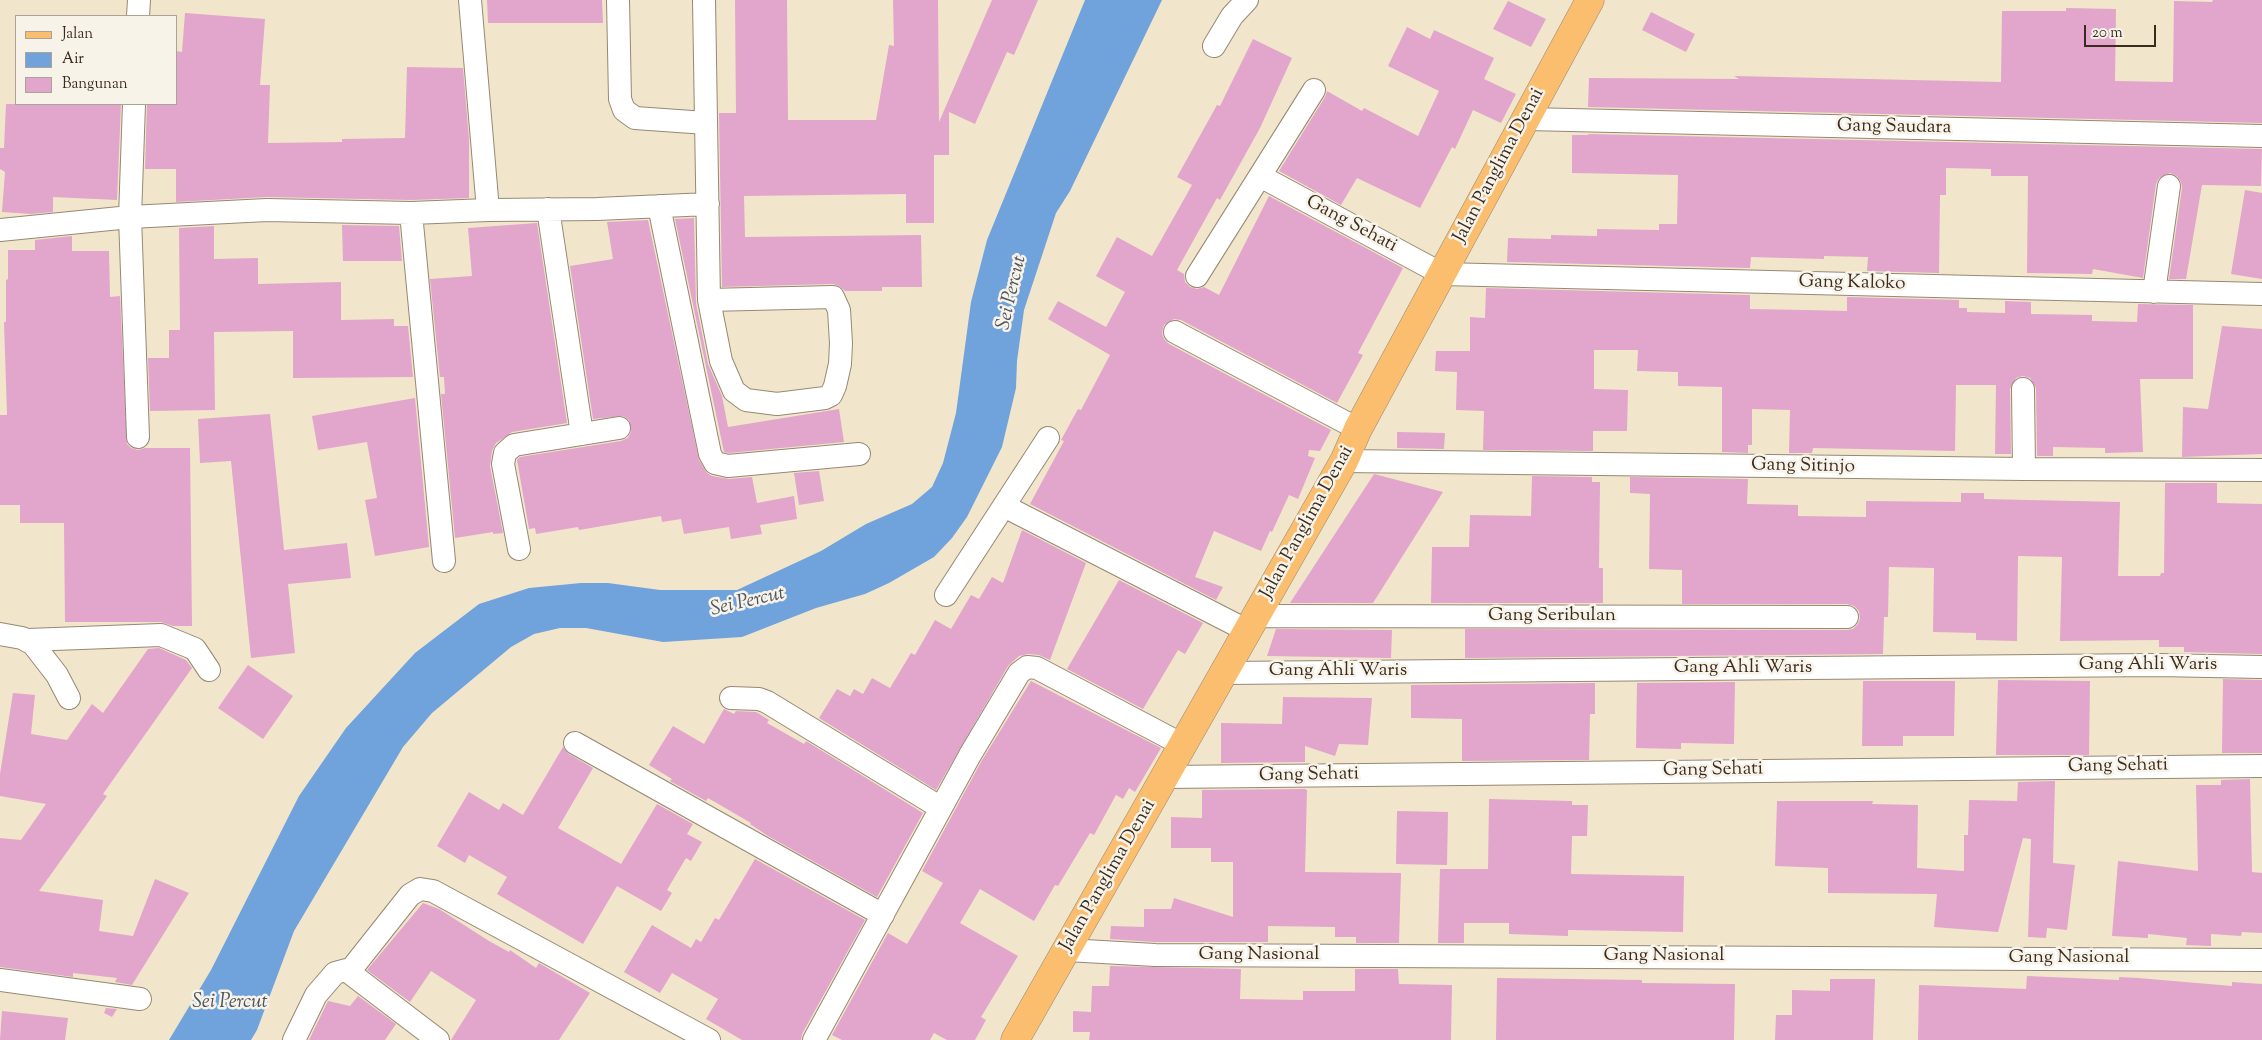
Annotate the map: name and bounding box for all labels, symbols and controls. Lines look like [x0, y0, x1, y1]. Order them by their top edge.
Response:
legend [15, 15, 178, 105]
scale bar [2087, 15, 2160, 47]
text: 20 m [2092, 23, 2123, 44]
text: Jalan [62, 24, 93, 45]
text: Air [62, 49, 84, 70]
text: Bangunan [62, 74, 128, 95]
street label: Jalan Panglima Denai [1450, 85, 1550, 247]
street label: Gang Saudara [1837, 116, 1951, 140]
street label: Gang Sehati [1301, 191, 1401, 259]
water label: Sei Percut [993, 254, 1033, 332]
street label: Gang Kaloko [1798, 272, 1906, 296]
street label: Jalan Panglima Denai [1256, 442, 1360, 604]
street label: Gang Sitinjo [1751, 455, 1855, 479]
water label: Sei Percut [709, 583, 787, 623]
street label: Gang Seribulan [1488, 606, 1616, 628]
street label: Gang Ahli Waris [2079, 655, 2217, 677]
street label: Gang Ahli Waris [1674, 658, 1812, 680]
street label: Gang Ahli Waris [1269, 661, 1407, 683]
street label: Gang Sehati [2068, 755, 2168, 779]
street label: Gang Sehati [1663, 759, 1763, 783]
street label: Gang Sehati [1259, 764, 1359, 788]
street label: Jalan Panglima Denai [1056, 796, 1162, 956]
street label: Gang Nasional [1199, 945, 1319, 967]
street label: Gang Nasional [1604, 946, 1724, 968]
street label: Gang Nasional [2009, 948, 2129, 970]
water label: Sei Percut [192, 992, 268, 1016]

